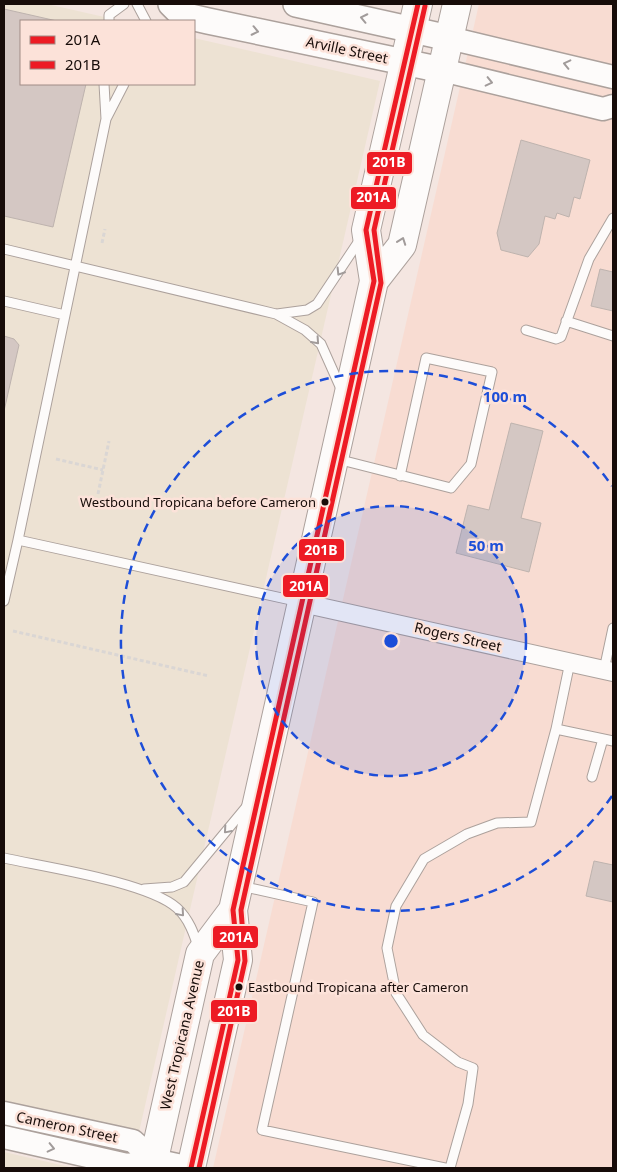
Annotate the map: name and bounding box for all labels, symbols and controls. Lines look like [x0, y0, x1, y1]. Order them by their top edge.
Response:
one-way arrow [360, 13, 369, 24]
legend [20, 20, 195, 85]
one-way arrow [251, 25, 260, 36]
text: 201A [65, 29, 101, 49]
street label: Arville Street [304, 32, 390, 67]
text: 201B [65, 54, 101, 74]
one-way arrow [562, 59, 571, 70]
one-way arrow [485, 76, 494, 87]
line badge: 201B [366, 151, 413, 175]
text: 201B [372, 152, 406, 171]
line badge: 201A [350, 186, 397, 210]
text: 201A [356, 187, 390, 206]
one-way arrow [396, 237, 406, 246]
one-way arrow [337, 266, 347, 275]
one-way arrow [311, 335, 320, 344]
text: 100 m [483, 386, 527, 406]
place label: Westbound Tropicana before Cameron [80, 493, 316, 511]
marker: Westbound Tropicana before Cameron [320, 497, 330, 507]
text: 50 m [468, 535, 504, 555]
line badge: 201B [298, 538, 345, 562]
text: 201B [304, 540, 338, 559]
line badge: 201A [282, 574, 329, 598]
text: 201A [289, 576, 323, 595]
street label: Rogers Street [413, 617, 504, 656]
centre of rings [382, 632, 400, 650]
one-way arrow [224, 824, 233, 833]
one-way arrow [175, 908, 184, 917]
line badge: 201A [212, 925, 259, 949]
text: 201A [219, 927, 253, 946]
street label: West Tropicana Avenue [155, 958, 208, 1112]
place label: Eastbound Tropicana after Cameron [248, 978, 468, 996]
marker: Eastbound Tropicana after Cameron [234, 982, 244, 992]
line badge: 201B [210, 999, 258, 1023]
text: 201B [217, 1001, 251, 1020]
street label: Cameron Street [15, 1107, 119, 1147]
one-way arrow [47, 1142, 56, 1153]

